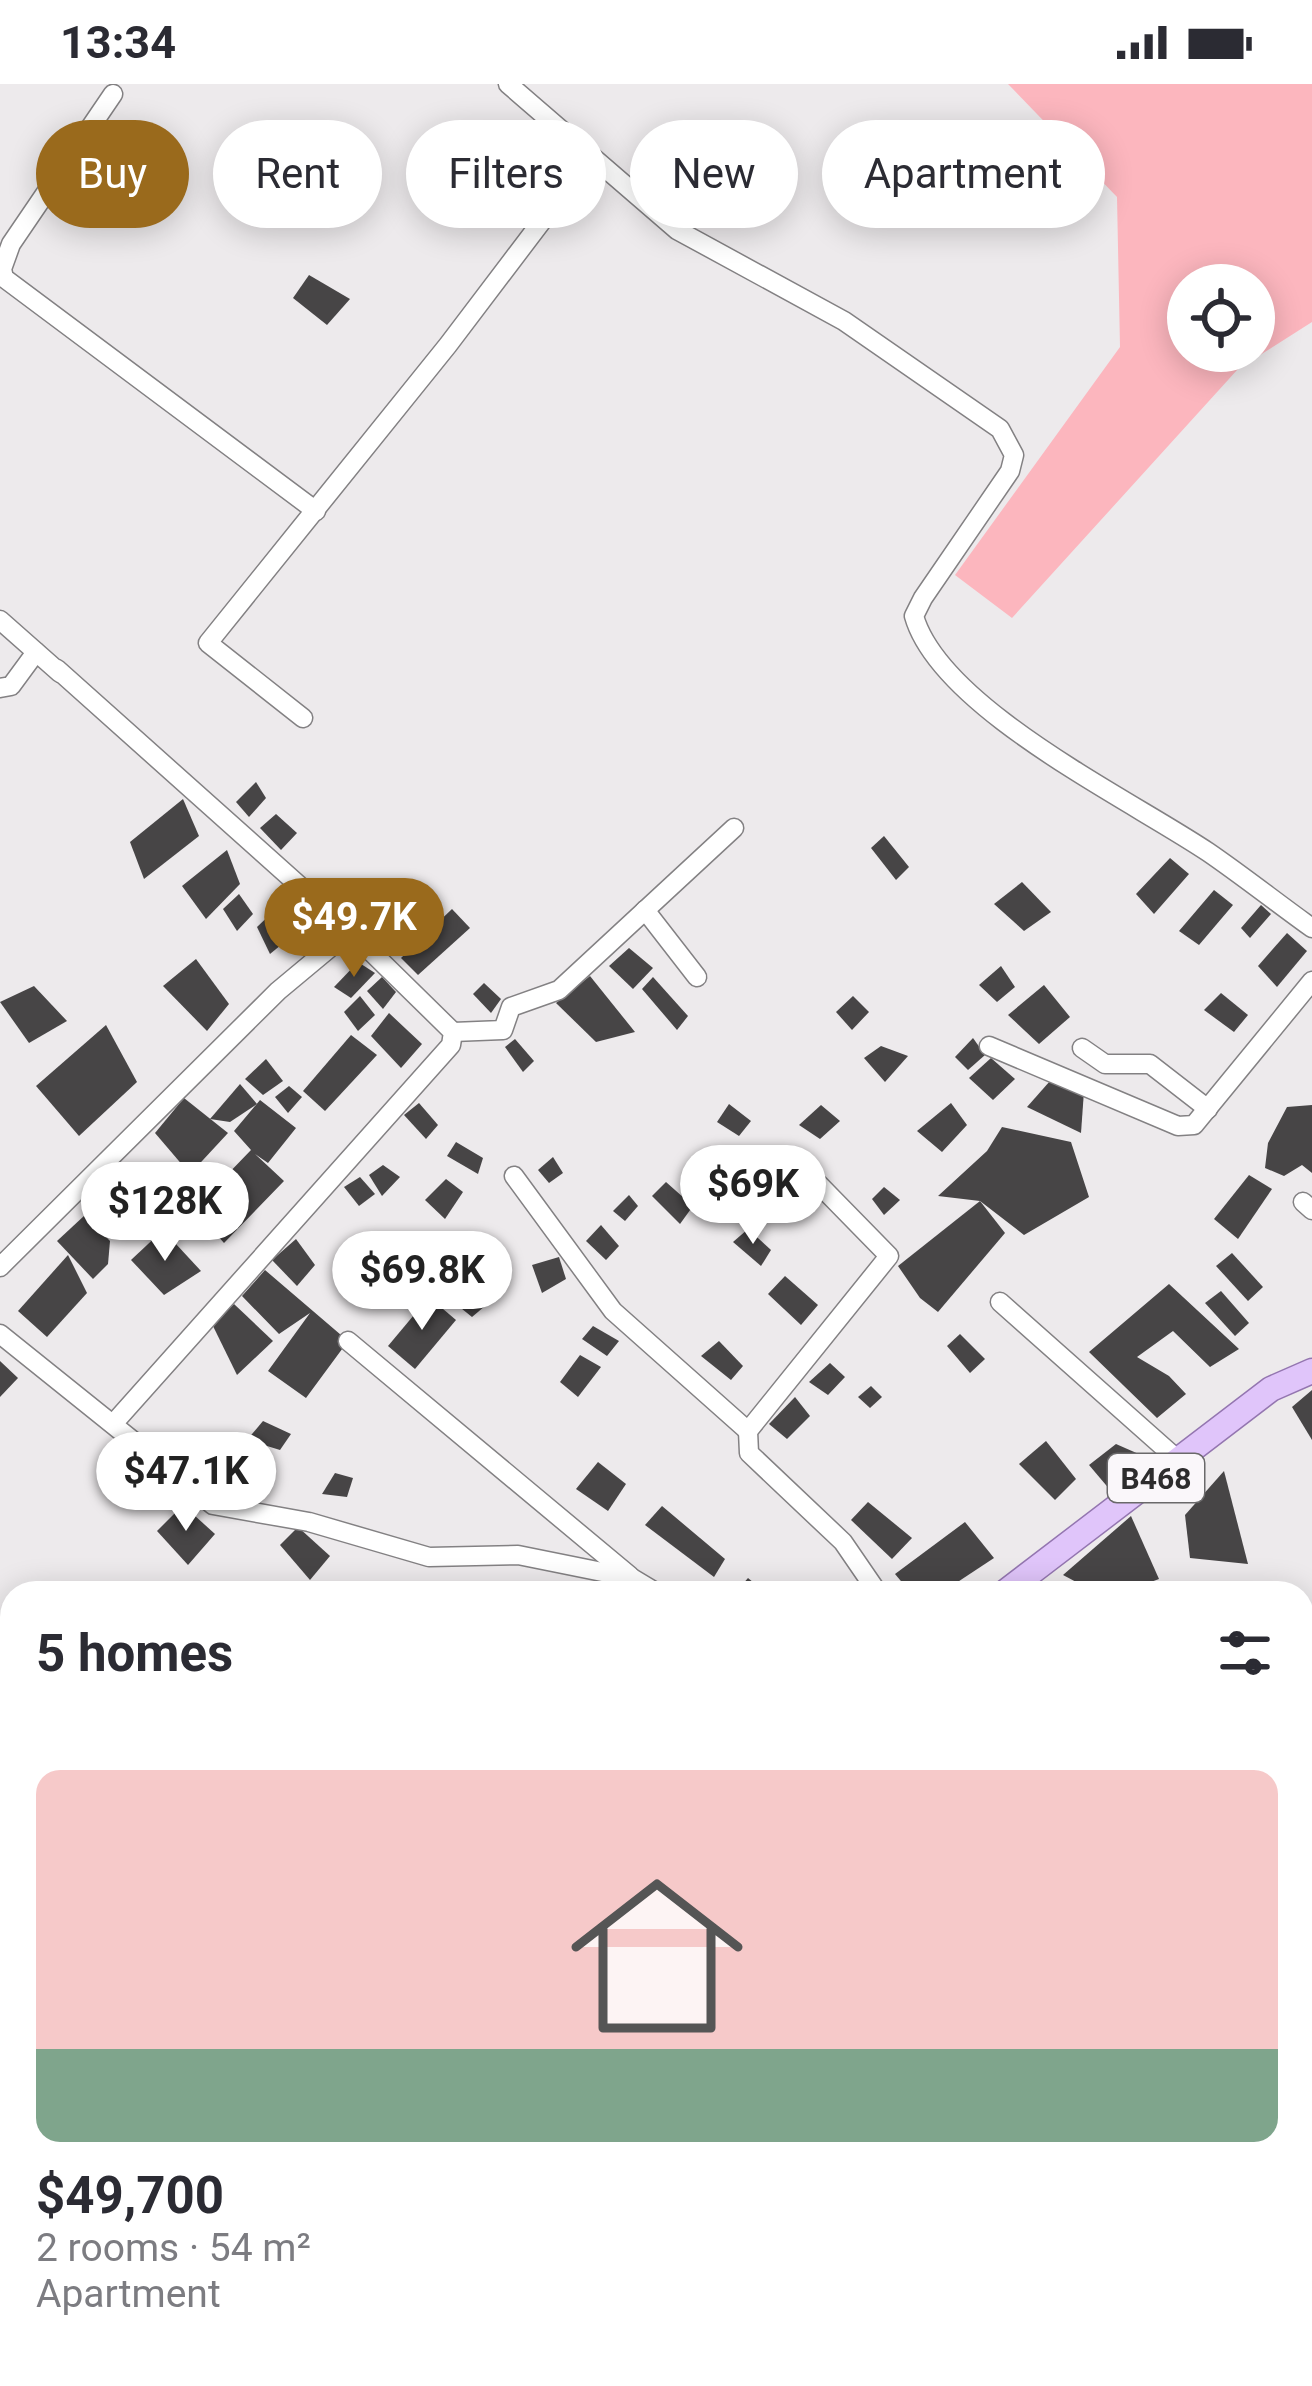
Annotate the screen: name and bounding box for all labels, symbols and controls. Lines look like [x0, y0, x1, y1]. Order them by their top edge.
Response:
text: 13:34 [60, 16, 176, 69]
chip: Buy [36, 120, 189, 228]
chip: Rent [213, 120, 382, 228]
chip: Filters [406, 120, 606, 228]
chip: New [630, 120, 798, 228]
chip: Apartment [822, 120, 1105, 228]
map controls [1167, 264, 1275, 372]
button: locate [1167, 264, 1275, 372]
pin: $49.7K [256, 878, 452, 980]
text: $49.7K [291, 894, 417, 940]
pin: $69K [682, 1145, 824, 1247]
text: $69K [707, 1161, 799, 1207]
pin: $128K [81, 1162, 249, 1264]
text: $128K [108, 1178, 222, 1224]
pin: $69.8K [324, 1231, 520, 1333]
text: $69.8K [359, 1247, 485, 1293]
pin: $47.1K [88, 1432, 284, 1534]
text: $47.1K [123, 1448, 249, 1494]
road number: B468 [1108, 1454, 1204, 1502]
icon: filters [1212, 1620, 1278, 1686]
text: 5 homes [36, 1624, 233, 1683]
icon: home [549, 1848, 765, 2064]
text: $49,700 [36, 2166, 224, 2225]
text: 2 rooms · 54 m² [36, 2225, 311, 2271]
text: Apartment [36, 2271, 221, 2317]

